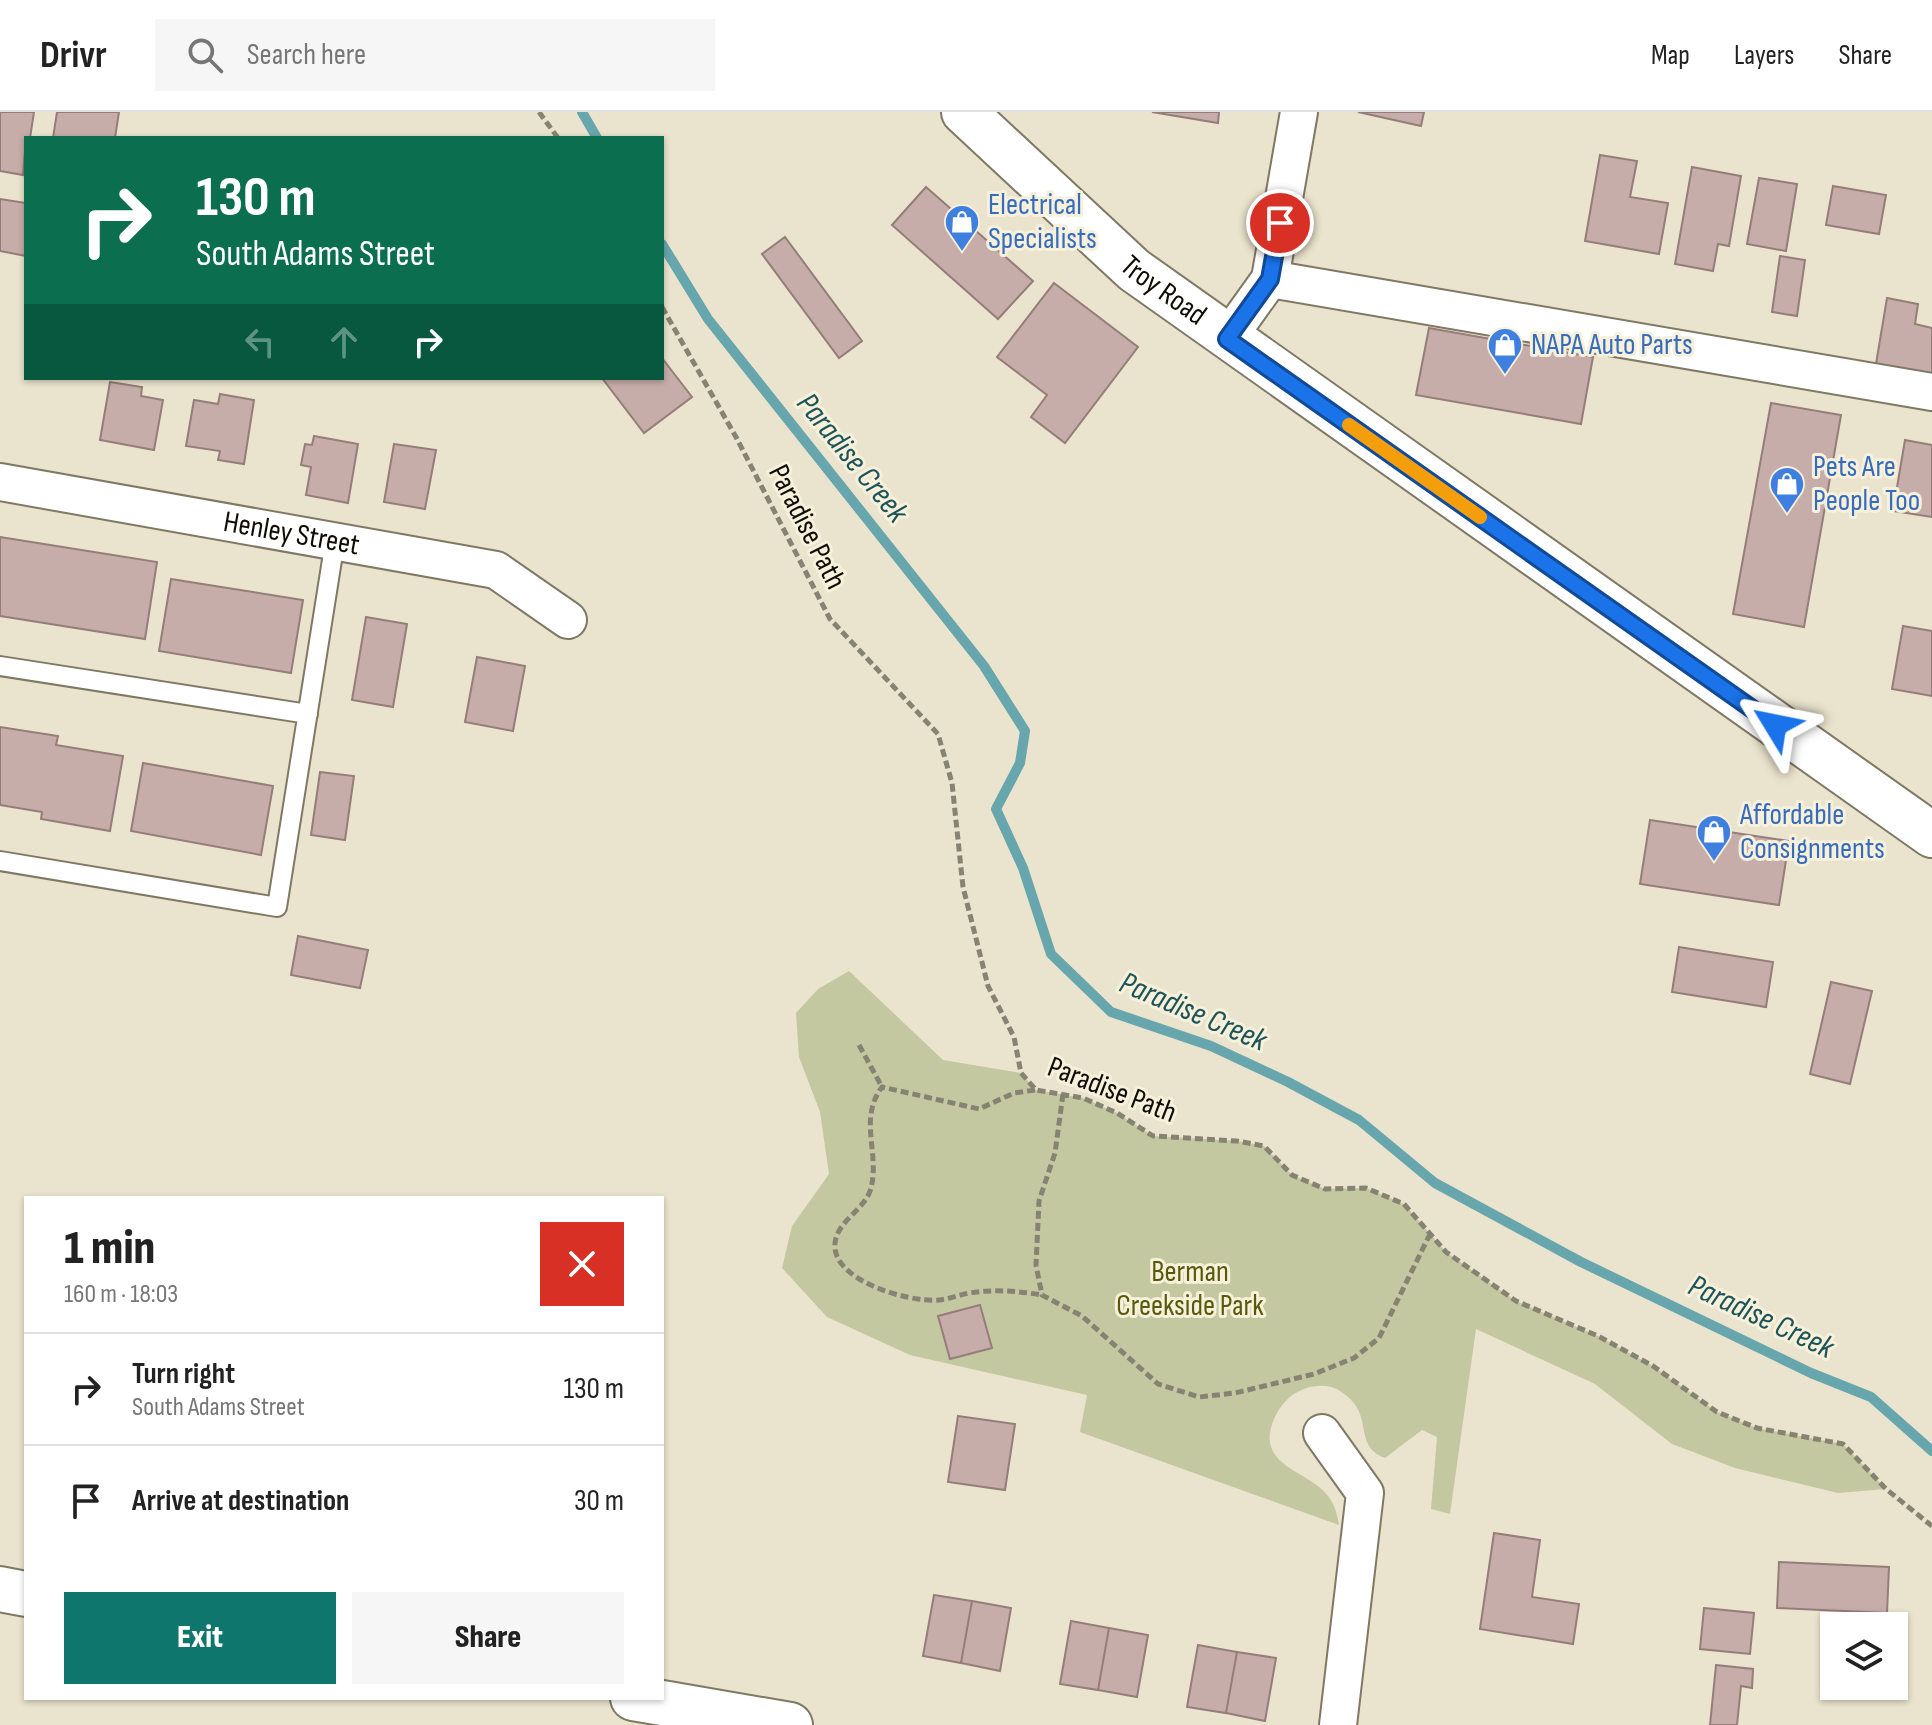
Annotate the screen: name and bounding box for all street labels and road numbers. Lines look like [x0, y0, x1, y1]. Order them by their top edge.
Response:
street label: Troy Road [1113, 248, 1213, 333]
street label: Paradise Path [760, 459, 854, 595]
street label: Henley Street [221, 504, 362, 563]
street label: Paradise Path [1043, 1049, 1181, 1131]

